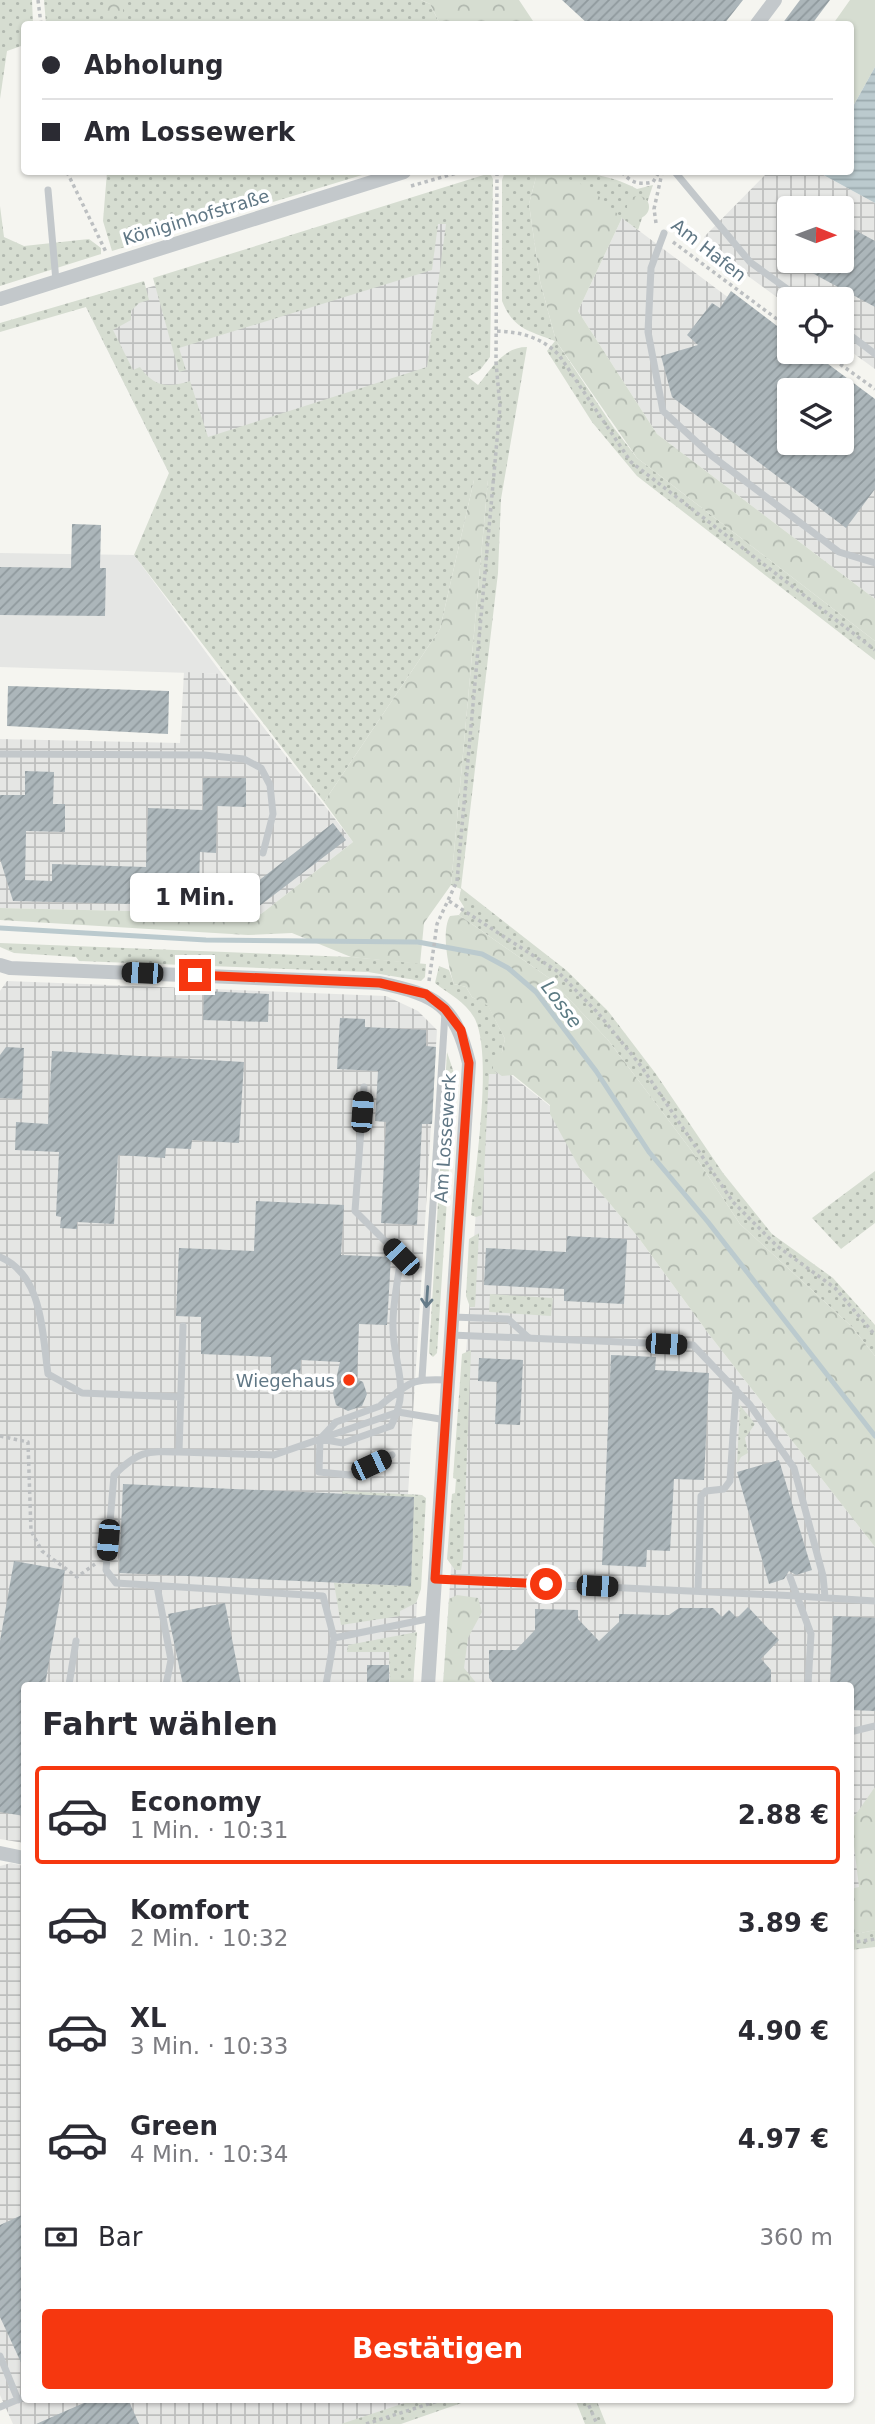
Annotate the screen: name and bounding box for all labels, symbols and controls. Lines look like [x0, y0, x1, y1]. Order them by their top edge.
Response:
text: Abholung [84, 50, 224, 80]
text: Am Lossewerk [84, 117, 295, 147]
street label: Königinhofstraße [120, 185, 272, 249]
north arrow [777, 196, 854, 273]
map controls [777, 196, 854, 455]
street label: Am Hafen [667, 214, 751, 286]
button: locate [777, 287, 854, 364]
button: layers [777, 378, 854, 455]
callout: 1 Min. [130, 874, 260, 922]
text: 1 Min. [155, 884, 235, 910]
route end [179, 959, 211, 991]
car [121, 962, 164, 984]
water label: Losse [537, 976, 587, 1032]
street label: Am Lossewerk [430, 1072, 460, 1203]
car [351, 1090, 374, 1134]
car [379, 1235, 424, 1279]
one-way arrow [420, 1285, 433, 1308]
car [645, 1332, 688, 1356]
place label: Wiegehaus [236, 1370, 335, 1391]
marker: Wiegehaus [341, 1372, 357, 1388]
car [348, 1447, 395, 1483]
car [96, 1518, 121, 1562]
route start [530, 1568, 562, 1600]
car [576, 1574, 619, 1598]
text: Fahrt wählen [42, 1705, 278, 1743]
icon: car [46, 1784, 109, 1847]
text: Economy [130, 1787, 261, 1817]
text: 2.88 € [738, 1800, 829, 1830]
text: 1 Min. · 10:31 [130, 1817, 288, 1843]
icon: car [46, 1892, 109, 1955]
text: Komfort [130, 1895, 249, 1925]
text: 3.89 € [738, 1908, 829, 1938]
text: 2 Min. · 10:32 [130, 1925, 288, 1951]
icon: car [46, 2000, 109, 2063]
text: XL [130, 2003, 167, 2033]
text: 4.90 € [738, 2016, 829, 2046]
text: 3 Min. · 10:33 [130, 2033, 288, 2059]
icon: car [46, 2108, 109, 2171]
text: Green [130, 2111, 218, 2141]
text: 4.97 € [738, 2124, 829, 2154]
text: 4 Min. · 10:34 [130, 2141, 288, 2167]
icon: cash [42, 2218, 80, 2256]
text: Bar [98, 2222, 142, 2252]
text: 360 m [759, 2224, 833, 2250]
button: Bestätigen [42, 2309, 833, 2389]

